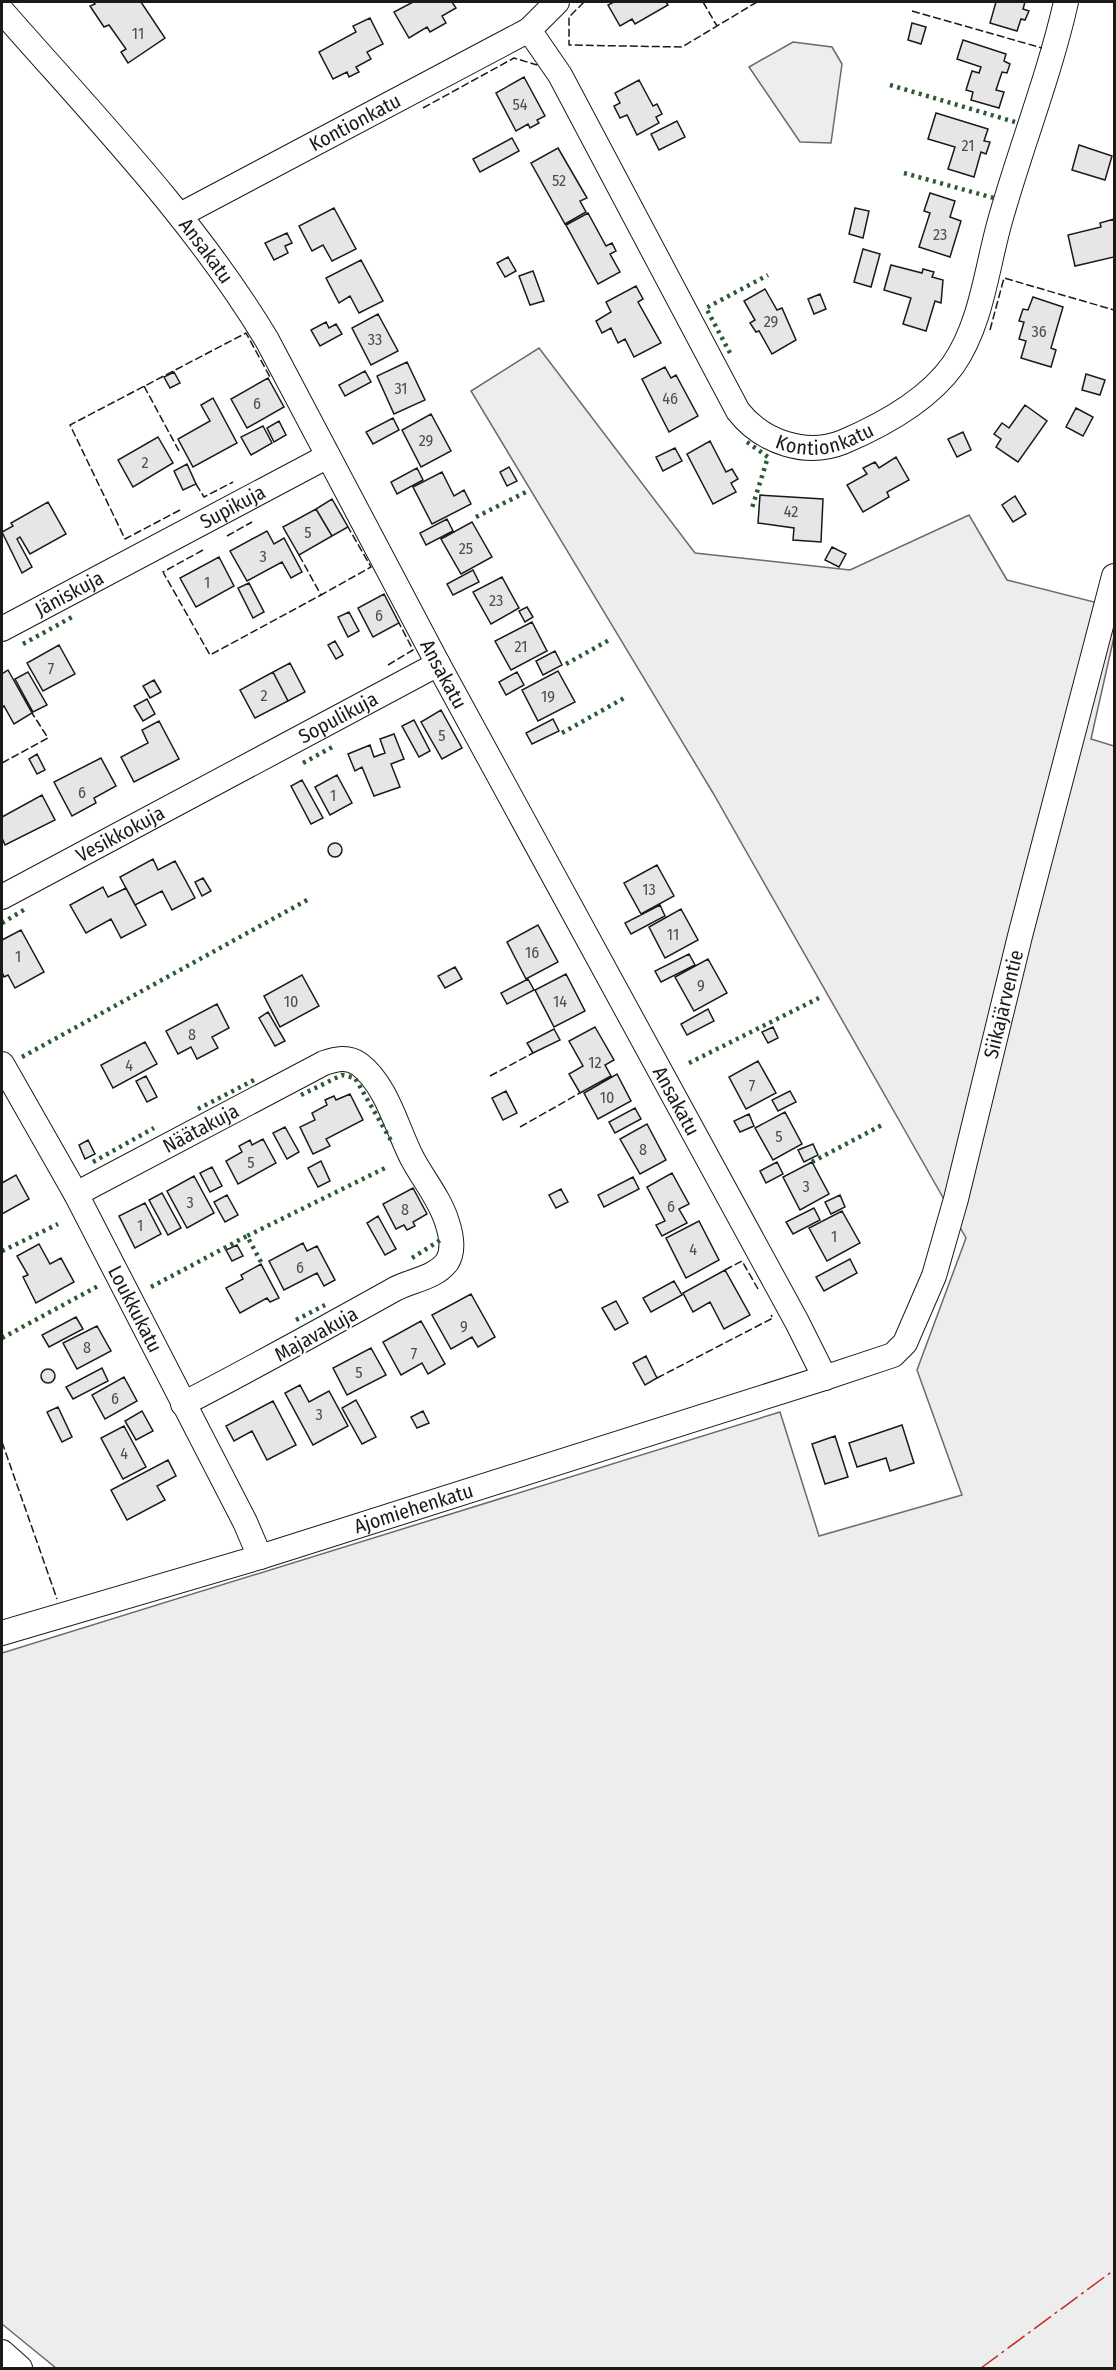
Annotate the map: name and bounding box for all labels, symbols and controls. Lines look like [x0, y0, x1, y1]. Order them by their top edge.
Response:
house number: 11 [132, 24, 144, 43]
street label: Kontionkatu [305, 88, 405, 156]
house number: 54 [512, 95, 528, 114]
house number: 21 [962, 136, 974, 155]
house number: 52 [552, 171, 566, 190]
street label: Ansakatu [174, 213, 238, 288]
house number: 23 [933, 225, 947, 244]
house number: 29 [764, 312, 779, 331]
house number: 36 [1031, 322, 1047, 341]
house number: 33 [368, 330, 382, 349]
house number: 31 [394, 379, 408, 398]
house number: 46 [662, 389, 678, 408]
house number: 6 [253, 394, 261, 413]
street label: Kontionkatu [773, 418, 877, 460]
house number: 29 [419, 431, 434, 450]
house number: 2 [141, 453, 149, 472]
street label: Supikuja [196, 480, 269, 534]
house number: 42 [784, 502, 798, 521]
house number: 5 [304, 523, 312, 542]
house number: 25 [459, 539, 473, 558]
house number: 3 [259, 547, 267, 566]
street label: Jäniskuja [31, 565, 107, 621]
house number: 1 [204, 573, 210, 592]
house number: 23 [489, 591, 503, 610]
house number: 6 [375, 606, 383, 625]
street label: Ansakatu [415, 635, 472, 713]
house number: 21 [515, 637, 527, 656]
house number: 7 [48, 659, 55, 678]
house number: 2 [260, 686, 268, 705]
street label: Sopulikuja [294, 686, 382, 748]
house number: 19 [541, 687, 555, 706]
house number: 5 [438, 726, 446, 745]
house number: 6 [78, 783, 86, 802]
house number: 1 [330, 786, 336, 805]
street label: Vesikkokuja [72, 800, 168, 867]
house number: 13 [642, 880, 656, 899]
house number: 11 [667, 925, 679, 944]
house number: 16 [525, 943, 539, 962]
house number: 1 [15, 947, 21, 966]
street label: Siikajärventie [979, 947, 1028, 1061]
house number: 9 [697, 976, 705, 995]
house number: 10 [284, 992, 298, 1011]
house number: 14 [553, 992, 567, 1011]
house number: 8 [188, 1025, 196, 1044]
house number: 12 [588, 1053, 602, 1072]
house number: 4 [125, 1056, 133, 1075]
street label: Ansakatu [648, 1062, 705, 1140]
house number: 7 [749, 1076, 756, 1095]
house number: 10 [600, 1088, 614, 1107]
street label: Näätakuja [159, 1098, 243, 1158]
house number: 5 [775, 1127, 783, 1146]
house number: 8 [639, 1140, 647, 1159]
house number: 5 [247, 1153, 255, 1172]
house number: 3 [802, 1177, 810, 1196]
house number: 3 [186, 1193, 194, 1212]
house number: 6 [667, 1197, 675, 1216]
house number: 8 [401, 1200, 409, 1219]
house number: 1 [137, 1216, 143, 1235]
house number: 1 [831, 1227, 837, 1246]
house number: 4 [689, 1240, 697, 1259]
house number: 6 [296, 1258, 304, 1277]
street label: Loukkukatu [103, 1262, 168, 1356]
street label: Majavakuja [270, 1301, 362, 1367]
house number: 9 [460, 1317, 468, 1336]
house number: 8 [83, 1338, 91, 1357]
house number: 7 [411, 1344, 418, 1363]
house number: 5 [355, 1363, 363, 1382]
house number: 6 [111, 1389, 119, 1408]
house number: 3 [315, 1405, 323, 1424]
house number: 4 [120, 1444, 128, 1463]
street label: Ajomiehenkatu [351, 1478, 476, 1538]

